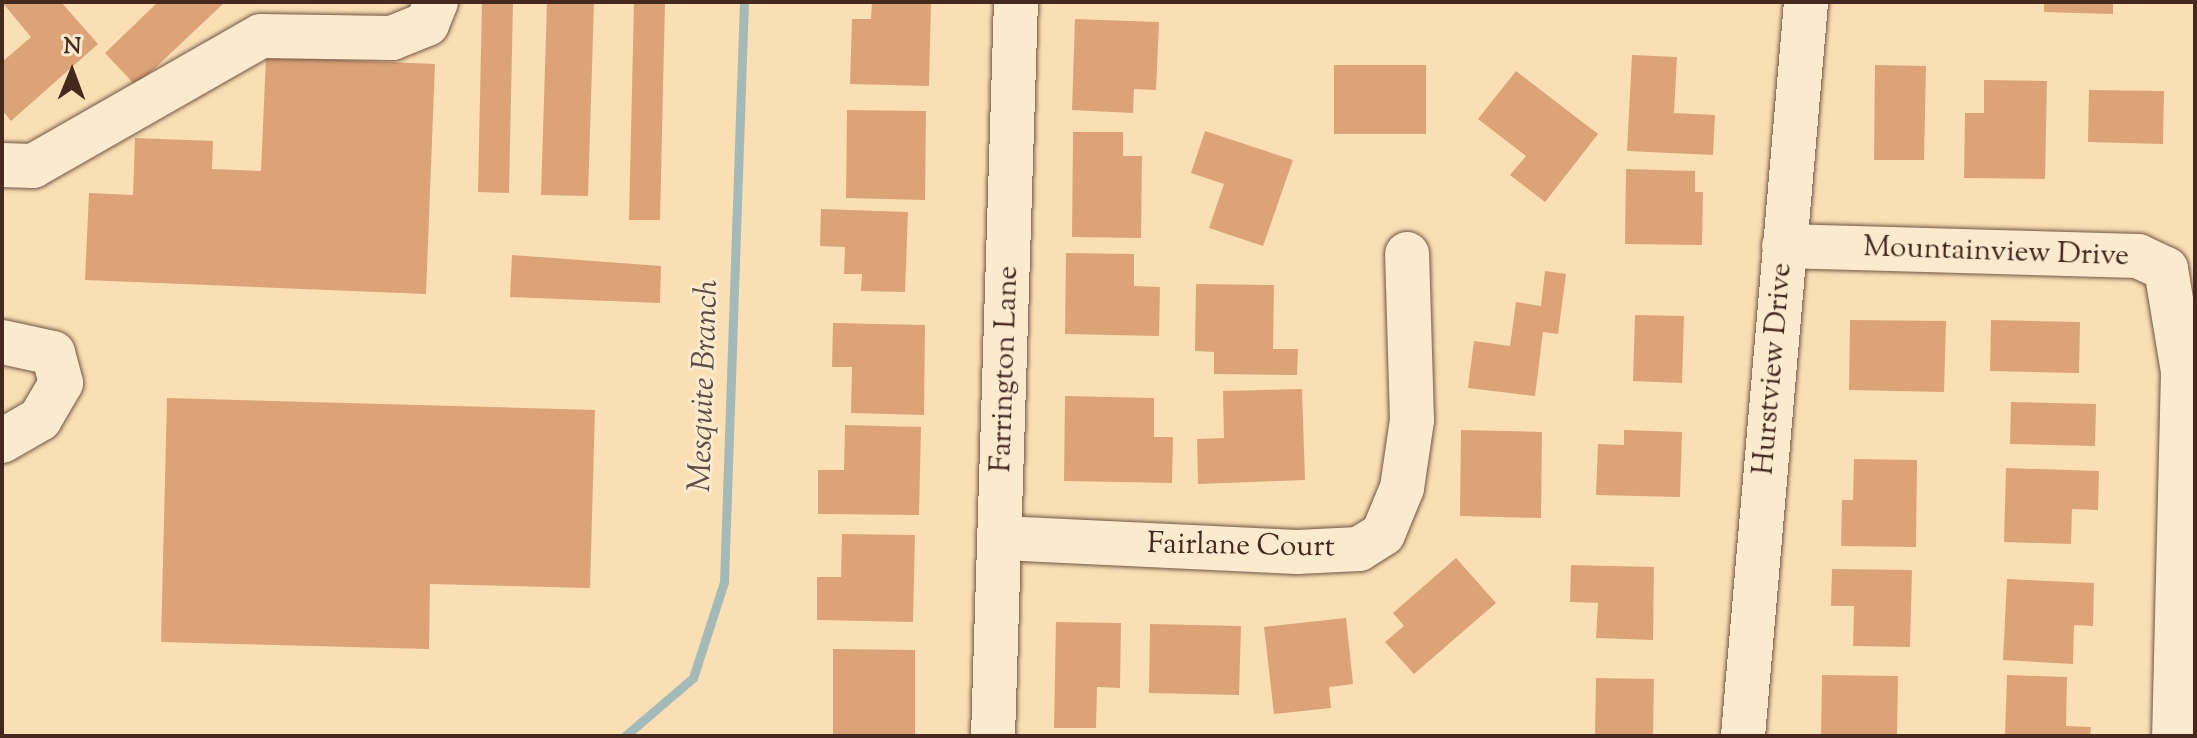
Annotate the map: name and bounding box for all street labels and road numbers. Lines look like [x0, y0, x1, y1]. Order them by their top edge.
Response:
street label: Mountainview Drive [1862, 230, 2130, 276]
street label: Hurstview Drive [1747, 261, 1801, 477]
street label: Farrington Lane [984, 265, 1028, 473]
street label: Fairlane Court [1147, 527, 1335, 567]

